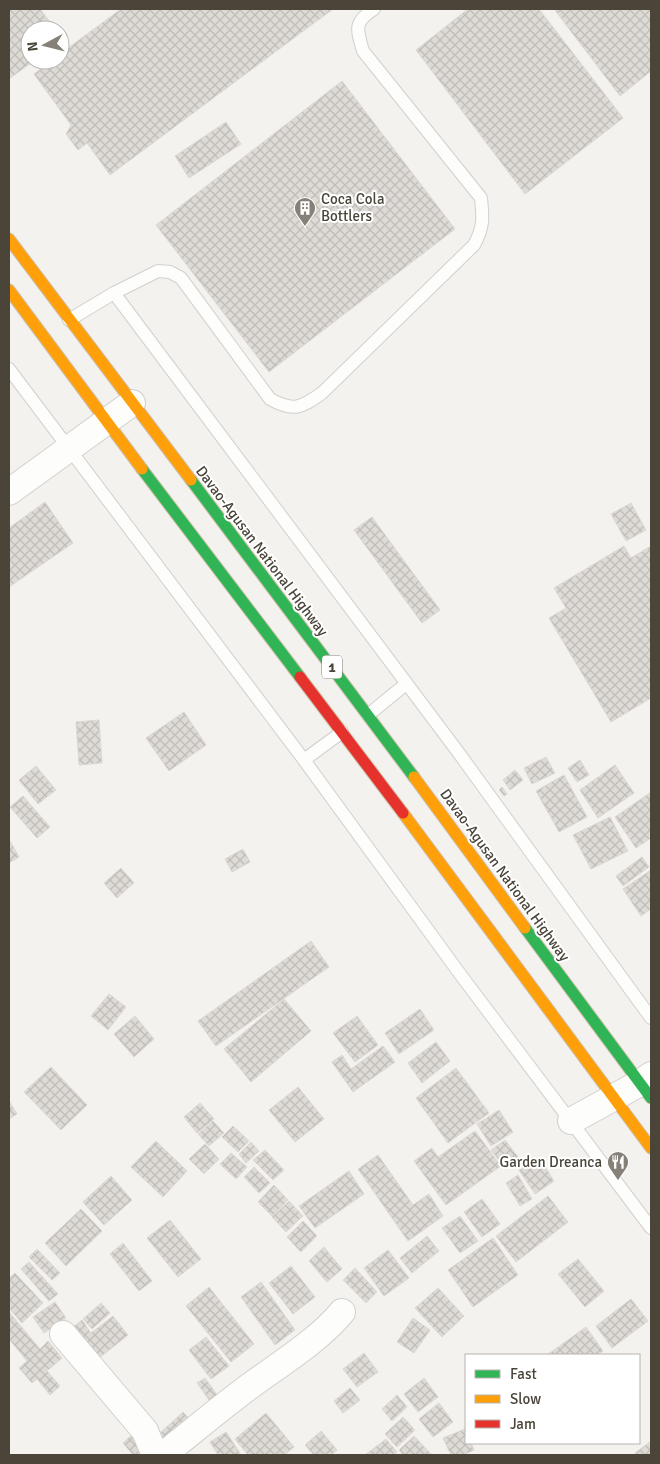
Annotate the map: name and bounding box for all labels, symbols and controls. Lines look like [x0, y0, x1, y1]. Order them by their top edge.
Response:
north arrow [20, 20, 70, 70]
text: N [24, 41, 42, 52]
place label: Coca Cola Bottlers [321, 190, 385, 225]
building icon: Coca Cola Bottlers [293, 196, 317, 227]
street label: Davao-Agusan National Highway [192, 462, 332, 640]
road number: 1 [322, 656, 342, 679]
street label: Davao-Agusan National Highway [436, 785, 574, 965]
restaurant icon: Garden Dreanca [606, 1150, 630, 1181]
place label: Garden Dreanca [500, 1153, 602, 1171]
legend [465, 1354, 640, 1444]
text: Fast [510, 1365, 537, 1383]
text: Slow [510, 1390, 541, 1408]
text: Jam [510, 1415, 536, 1433]

